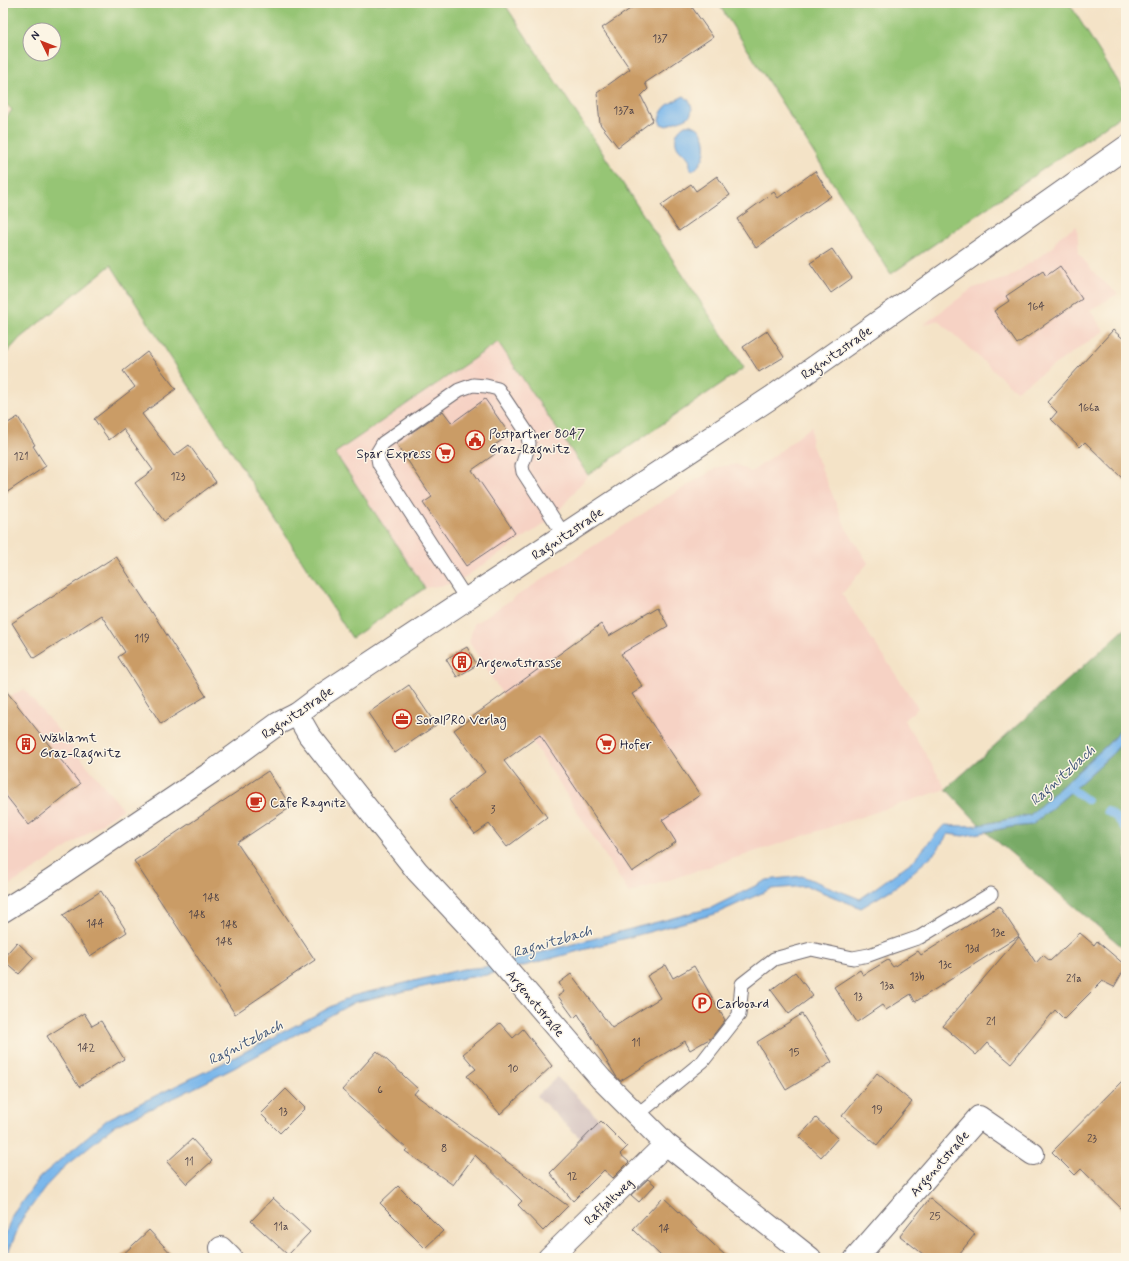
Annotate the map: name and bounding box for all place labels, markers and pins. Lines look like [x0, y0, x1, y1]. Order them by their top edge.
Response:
place label: Postpartner 8047 Graz-Ragnitz [489, 426, 585, 460]
public building icon: Postpartner 8047 Graz-Ragnitz [464, 429, 486, 451]
supermarket icon: Spar Express [434, 442, 456, 464]
place label: Spar Express [357, 446, 431, 463]
building icon: Argenotstrasse [451, 651, 473, 673]
place label: Argenotstrasse [476, 655, 562, 674]
office icon: SoralPRO Verlag [391, 708, 413, 730]
place label: SoralPRO Verlag [416, 712, 507, 730]
place label: Wählamt Graz-Ragnitz [40, 730, 121, 764]
building icon: Wählamt Graz-Ragnitz [15, 733, 37, 755]
supermarket icon: Hofer [595, 733, 617, 755]
place label: Hofer [620, 737, 653, 754]
cafe icon: Cafe Ragnitz [245, 791, 267, 813]
place label: Cafe Ragnitz [270, 795, 347, 812]
parking icon: Carboard [691, 992, 713, 1014]
place label: Carboard [716, 996, 769, 1013]

